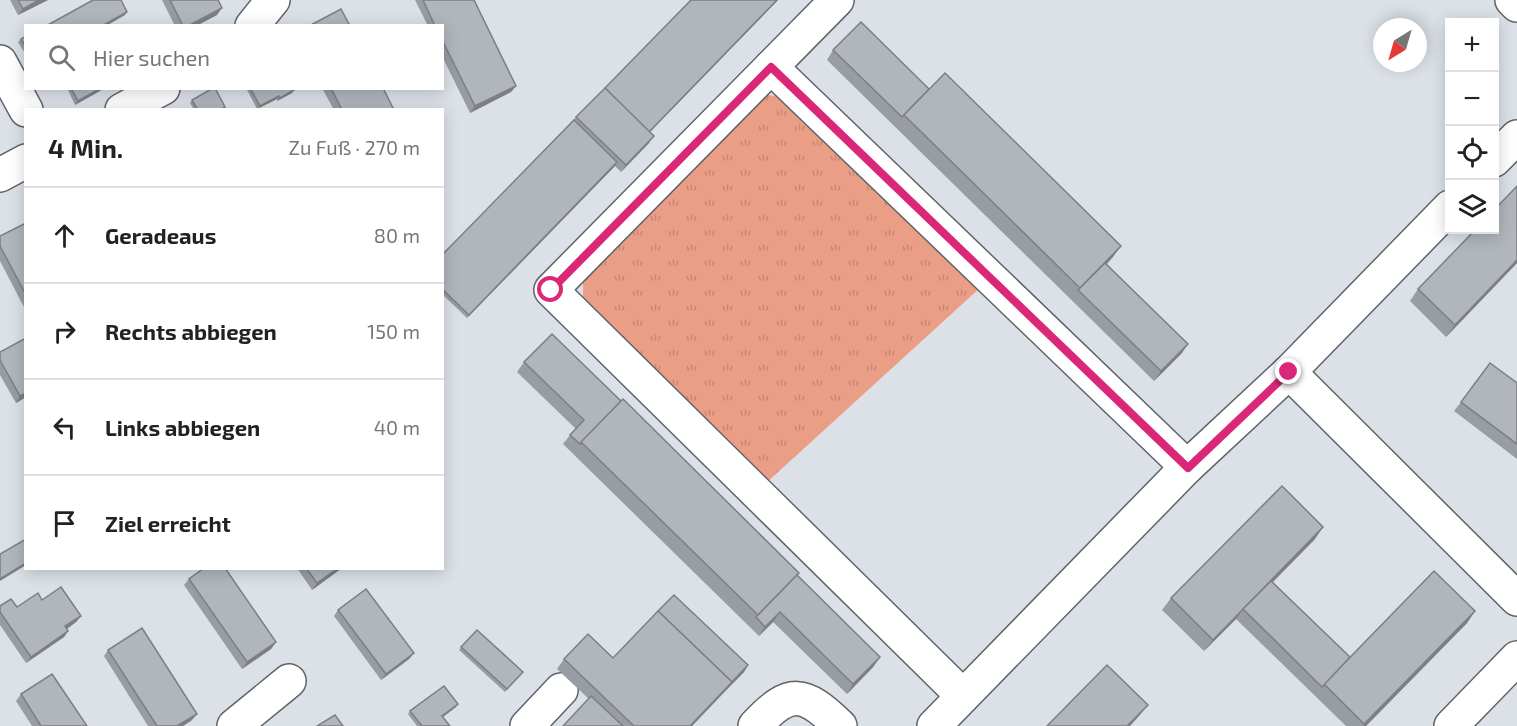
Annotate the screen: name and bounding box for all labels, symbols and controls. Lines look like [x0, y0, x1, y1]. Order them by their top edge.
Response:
north arrow [1373, 18, 1427, 72]
map controls [1445, 18, 1499, 234]
button: + [1445, 18, 1499, 72]
search box [24, 24, 444, 90]
icon: search [45, 41, 78, 74]
text: Hier suchen [93, 44, 210, 70]
button: − [1445, 72, 1499, 126]
button: locate [1445, 126, 1499, 180]
text: 4 Min. [48, 132, 123, 163]
text: Zu Fuß · 270 m [289, 135, 420, 159]
button: layers [1445, 180, 1499, 234]
icon: ahead [48, 219, 81, 252]
text: Geradeaus [105, 222, 216, 248]
text: 80 m [374, 223, 420, 247]
route start [537, 276, 563, 302]
icon: right [48, 315, 81, 348]
text: Rechts abbiegen [105, 318, 277, 344]
text: 150 m [367, 319, 420, 343]
route end [1275, 358, 1301, 384]
icon: left [48, 411, 81, 444]
text: Links abbiegen [105, 414, 260, 440]
text: 40 m [374, 415, 420, 439]
icon: arrive [48, 507, 81, 540]
text: Ziel erreicht [105, 510, 231, 536]

